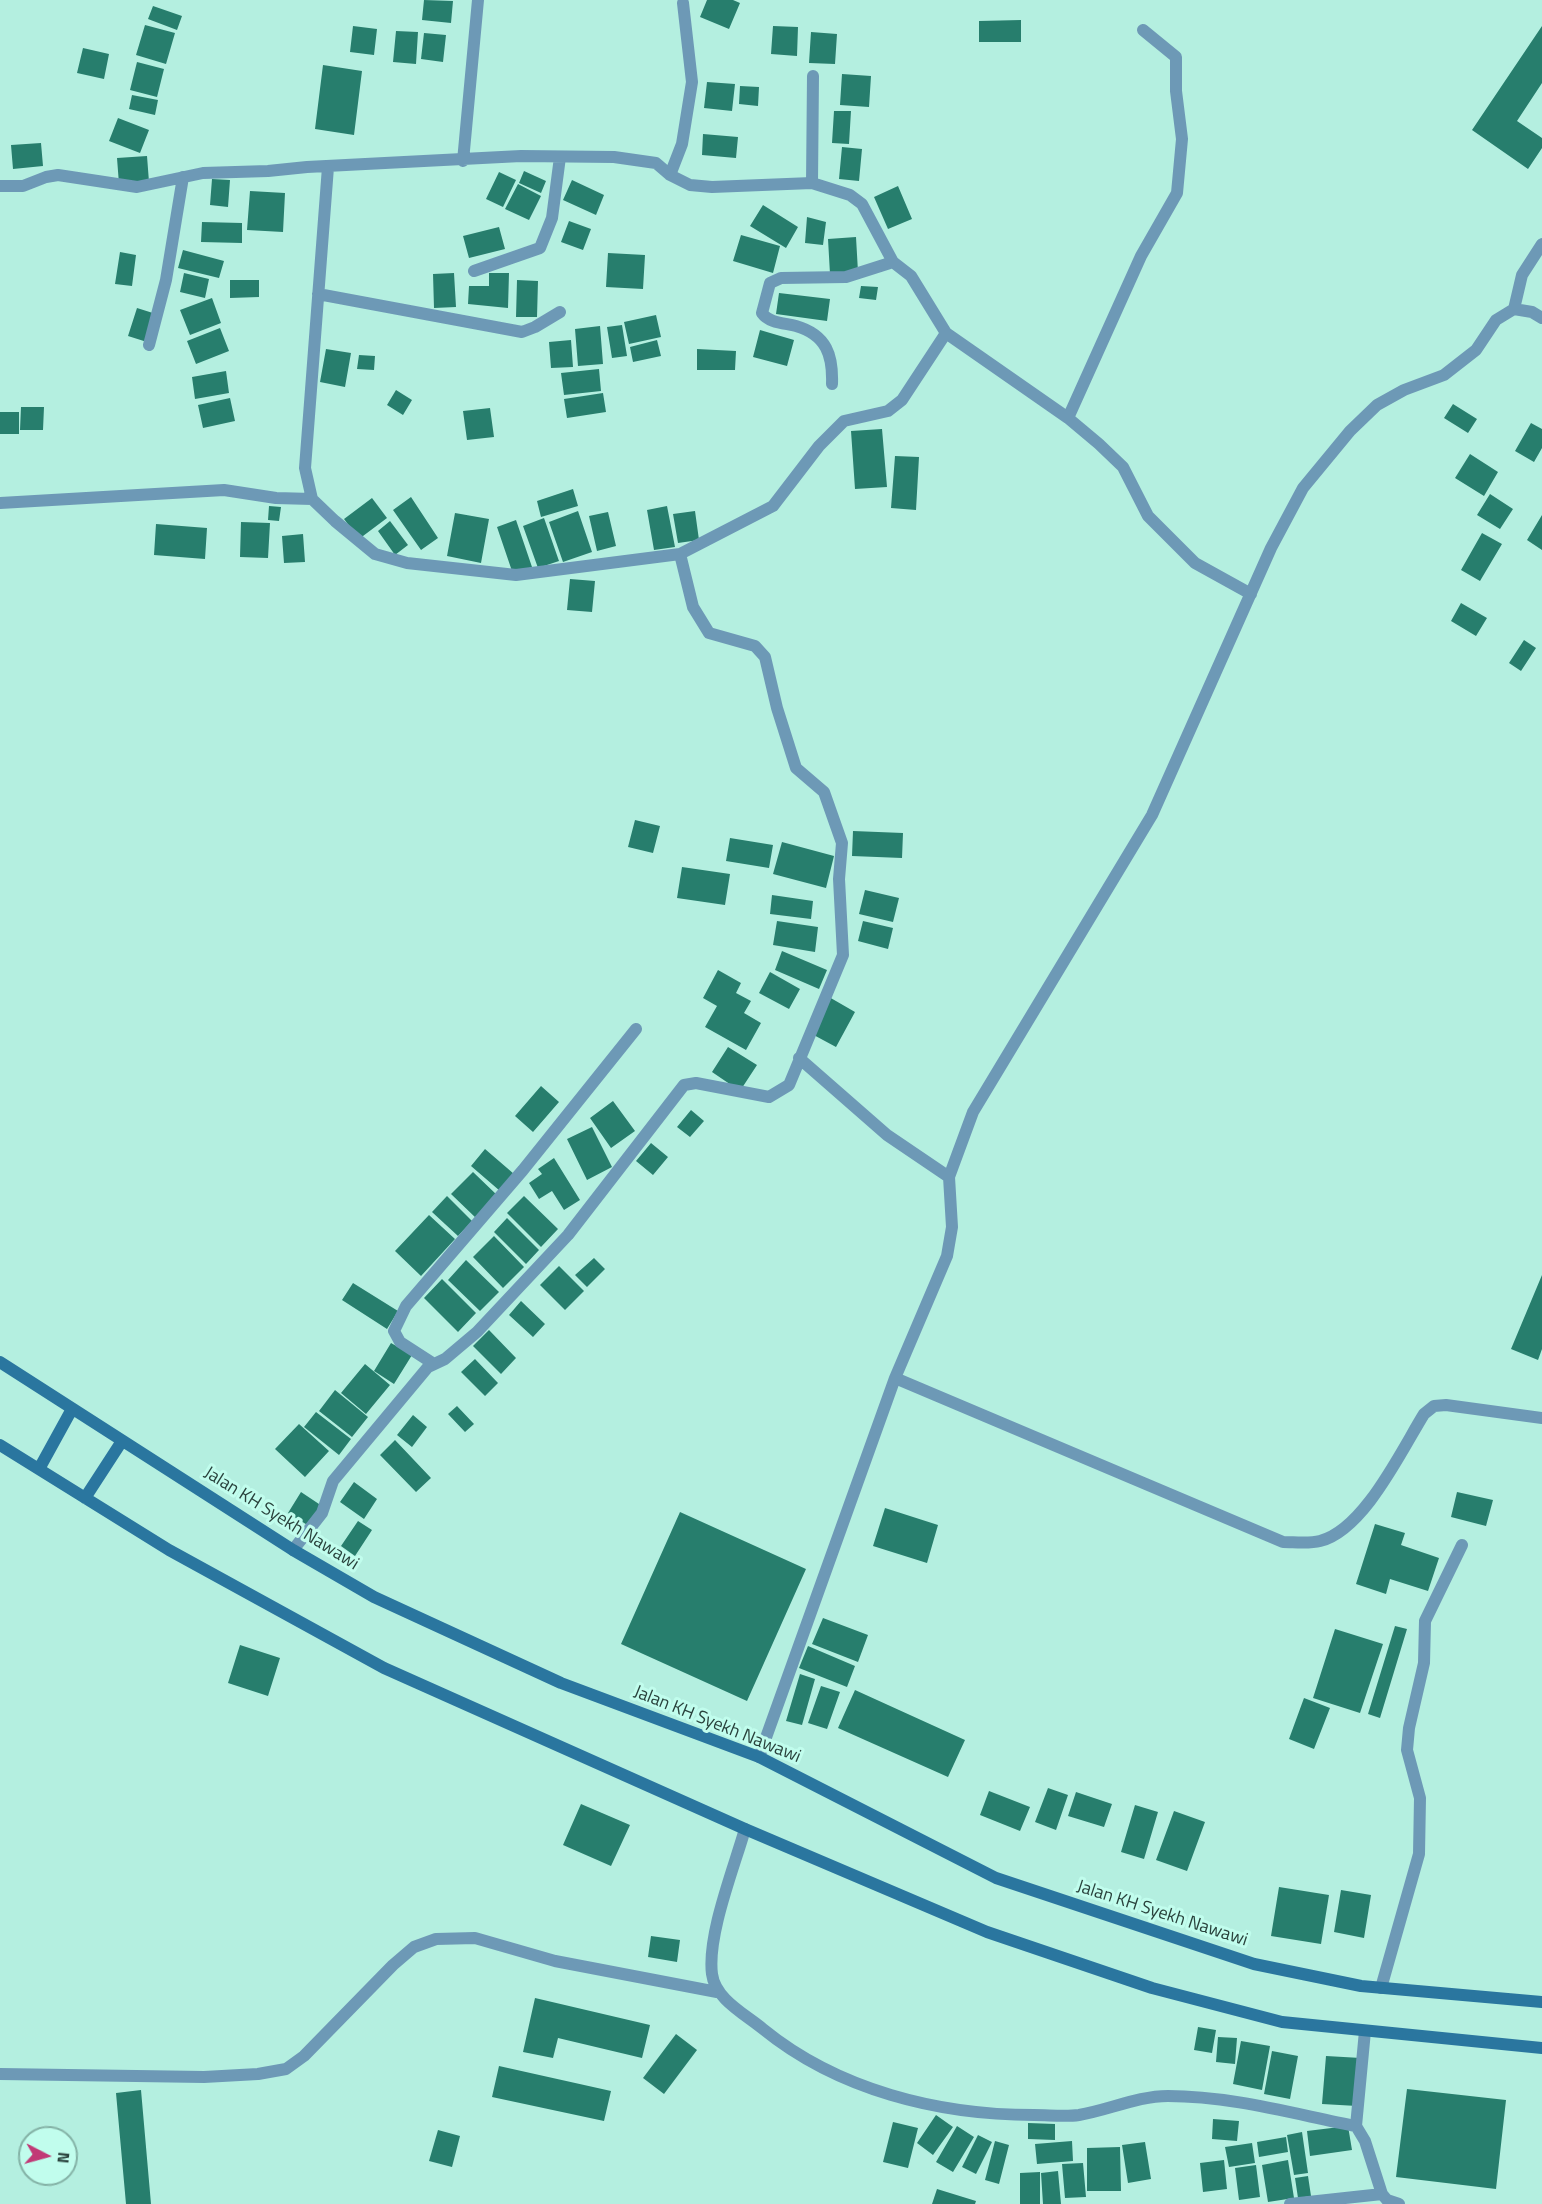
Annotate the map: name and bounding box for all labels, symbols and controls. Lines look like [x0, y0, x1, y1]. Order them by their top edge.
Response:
street label: Jalan KH Syekh Nawawi [200, 1463, 362, 1575]
street label: Jalan KH Syekh Nawawi [630, 1682, 804, 1768]
street label: Jalan KH Syekh Nawawi [1074, 1876, 1250, 1952]
north arrow [18, 2126, 78, 2186]
text: N [51, 2151, 76, 2164]

